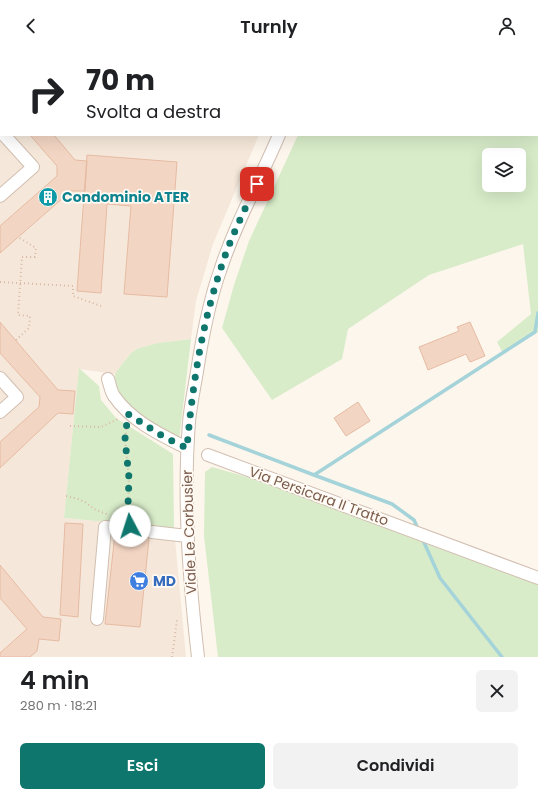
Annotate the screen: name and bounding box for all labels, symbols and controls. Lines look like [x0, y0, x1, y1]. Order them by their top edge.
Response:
text: Turnly [240, 14, 298, 39]
icon: back [20, 15, 42, 37]
icon: person [496, 15, 518, 37]
text: 70 m [86, 61, 155, 100]
icon: right [20, 68, 72, 120]
text: Svolta a destra [86, 99, 221, 124]
map controls [482, 148, 526, 192]
button: layers [482, 148, 526, 192]
pin [240, 167, 274, 201]
icon: arrive [246, 173, 268, 195]
building icon: Condominio ATER [37, 186, 59, 208]
place label: Condominio ATER [62, 187, 189, 207]
street label: Via Persicara II Tratto [246, 461, 392, 531]
street label: Viale Le Corbusier [177, 469, 201, 595]
position arrow [109, 505, 151, 547]
supermarket icon: MD [128, 570, 150, 592]
place label: MD [153, 571, 176, 591]
text: 4 min [20, 664, 89, 697]
button: close [476, 670, 518, 712]
text: 280 m · 18:21 [20, 696, 97, 715]
button: Esci [20, 743, 265, 789]
button: Condividi [273, 743, 518, 789]

